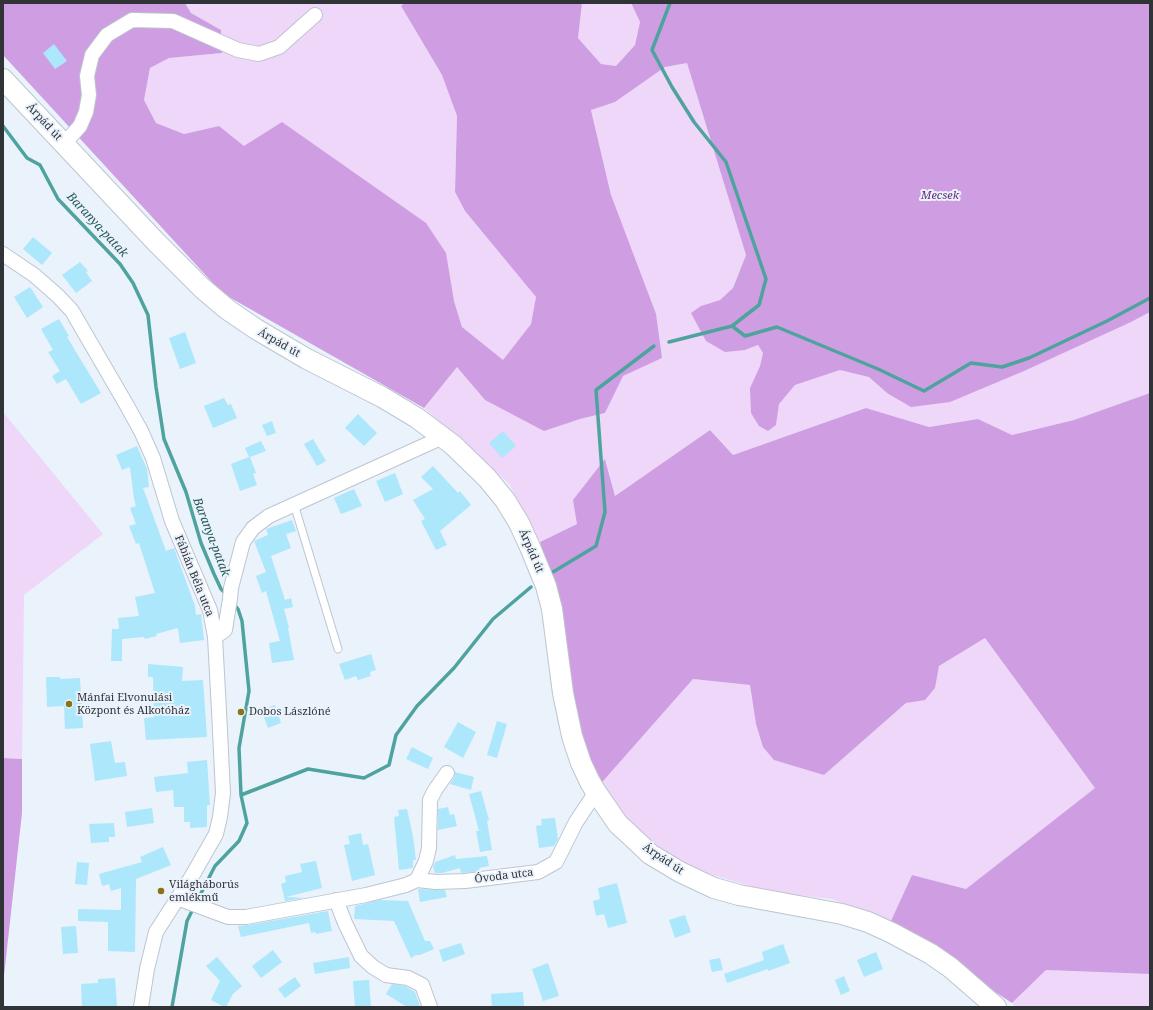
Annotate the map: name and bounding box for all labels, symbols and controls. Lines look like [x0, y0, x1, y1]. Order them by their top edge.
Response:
street label: Árpád út [23, 101, 65, 143]
park label: Mecsek [921, 189, 959, 203]
water label: Baranya-patak [63, 190, 131, 260]
street label: Árpád út [256, 326, 302, 360]
water label: Baranya-patak [189, 496, 233, 578]
street label: Árpád út [516, 527, 546, 575]
street label: Fábián Béla utca [172, 533, 216, 619]
place label: Mánfai Elvonulási Központ és Alkotóház [77, 691, 190, 717]
marker: Mánfai Elvonulási Központ és Alkotóház [64, 699, 74, 709]
place label: Dobos Lászlóné [249, 705, 331, 719]
marker: Dobos Lászlóné [236, 707, 246, 717]
street label: Árpád út [640, 841, 686, 877]
street label: Óvoda utca [474, 866, 534, 886]
place label: Világháborús emlékmű [169, 878, 239, 904]
marker: Világháborús emlékmű [156, 886, 166, 896]

